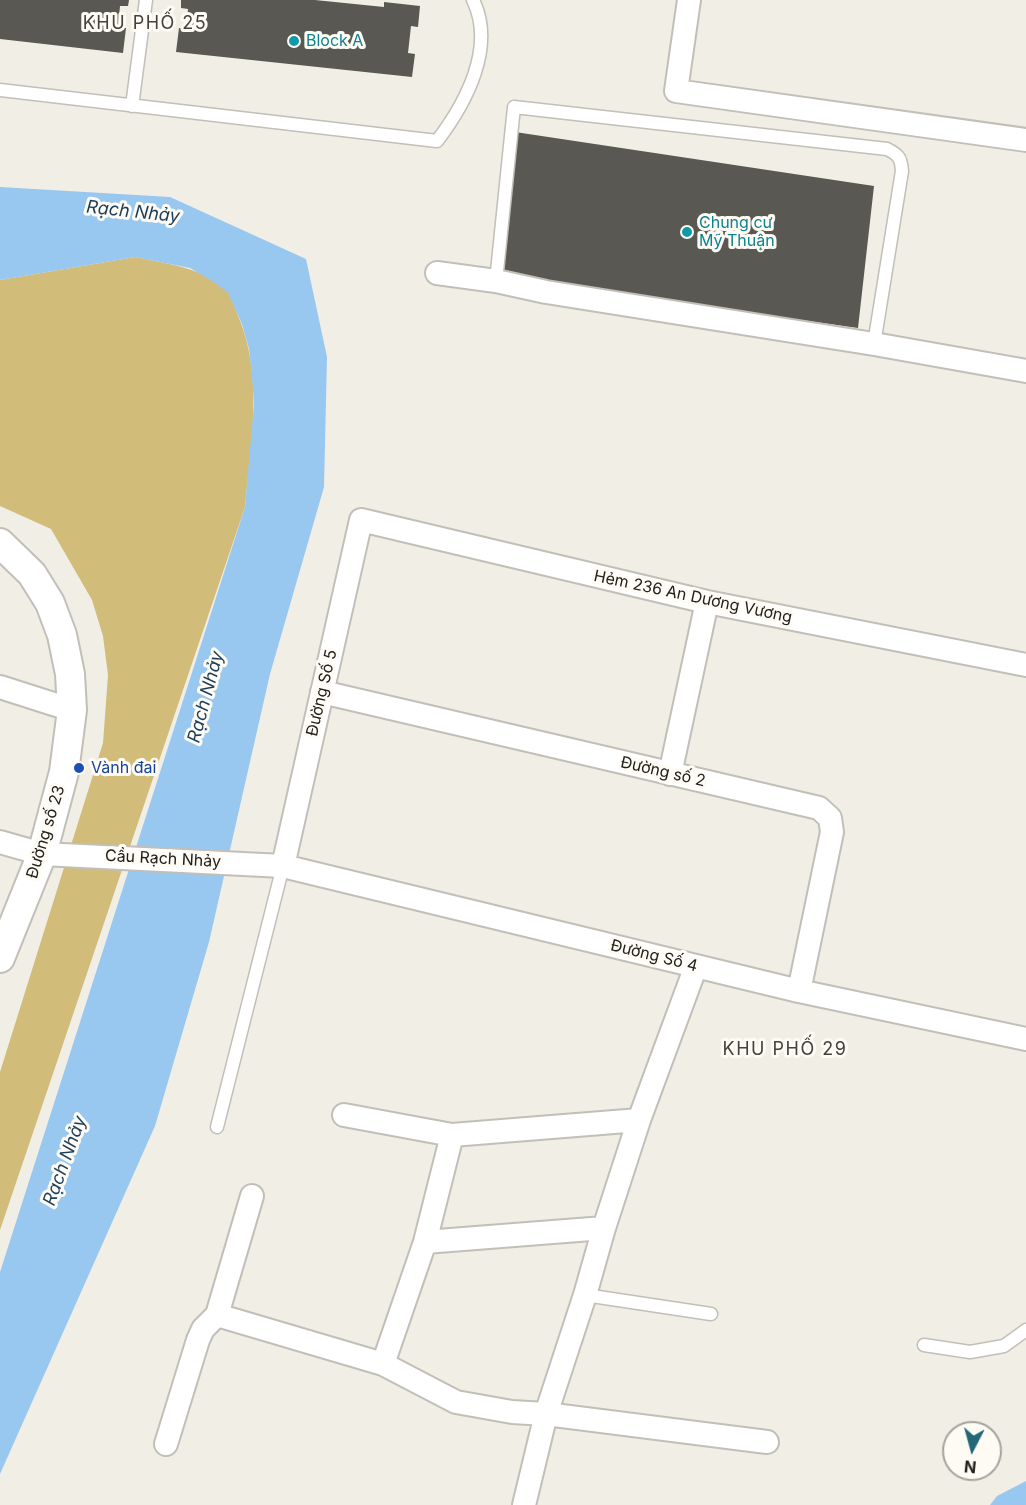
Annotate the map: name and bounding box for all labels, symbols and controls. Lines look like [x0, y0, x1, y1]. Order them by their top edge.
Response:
district label: KHU PHỐ 25 [83, 13, 207, 35]
place label: Block A [306, 31, 363, 51]
marker: Block A [287, 34, 301, 48]
water label: Rạch Nhảy [85, 196, 181, 228]
place label: Chung cư Mỹ Thuận [699, 213, 775, 251]
marker: Chung cư Mỹ Thuận [680, 225, 694, 239]
street label: Hẻm 236 An Dương Vương [592, 567, 794, 627]
street label: Đường Số 5 [303, 648, 341, 738]
water label: Rạch Nhảy [183, 649, 229, 745]
street label: Đường số 2 [619, 753, 707, 791]
place label: Vành đai [91, 758, 156, 778]
marker: Vành đai [72, 761, 86, 775]
street label: Đường số 23 [23, 783, 69, 881]
street label: Cầu Rạch Nhảy [104, 846, 222, 872]
street label: Đường Số 4 [609, 936, 699, 976]
district label: KHU PHỐ 29 [723, 1039, 847, 1061]
water label: Rạch Nhảy [39, 1113, 91, 1209]
north arrow [942, 1421, 1002, 1481]
text: N [963, 1456, 977, 1477]

